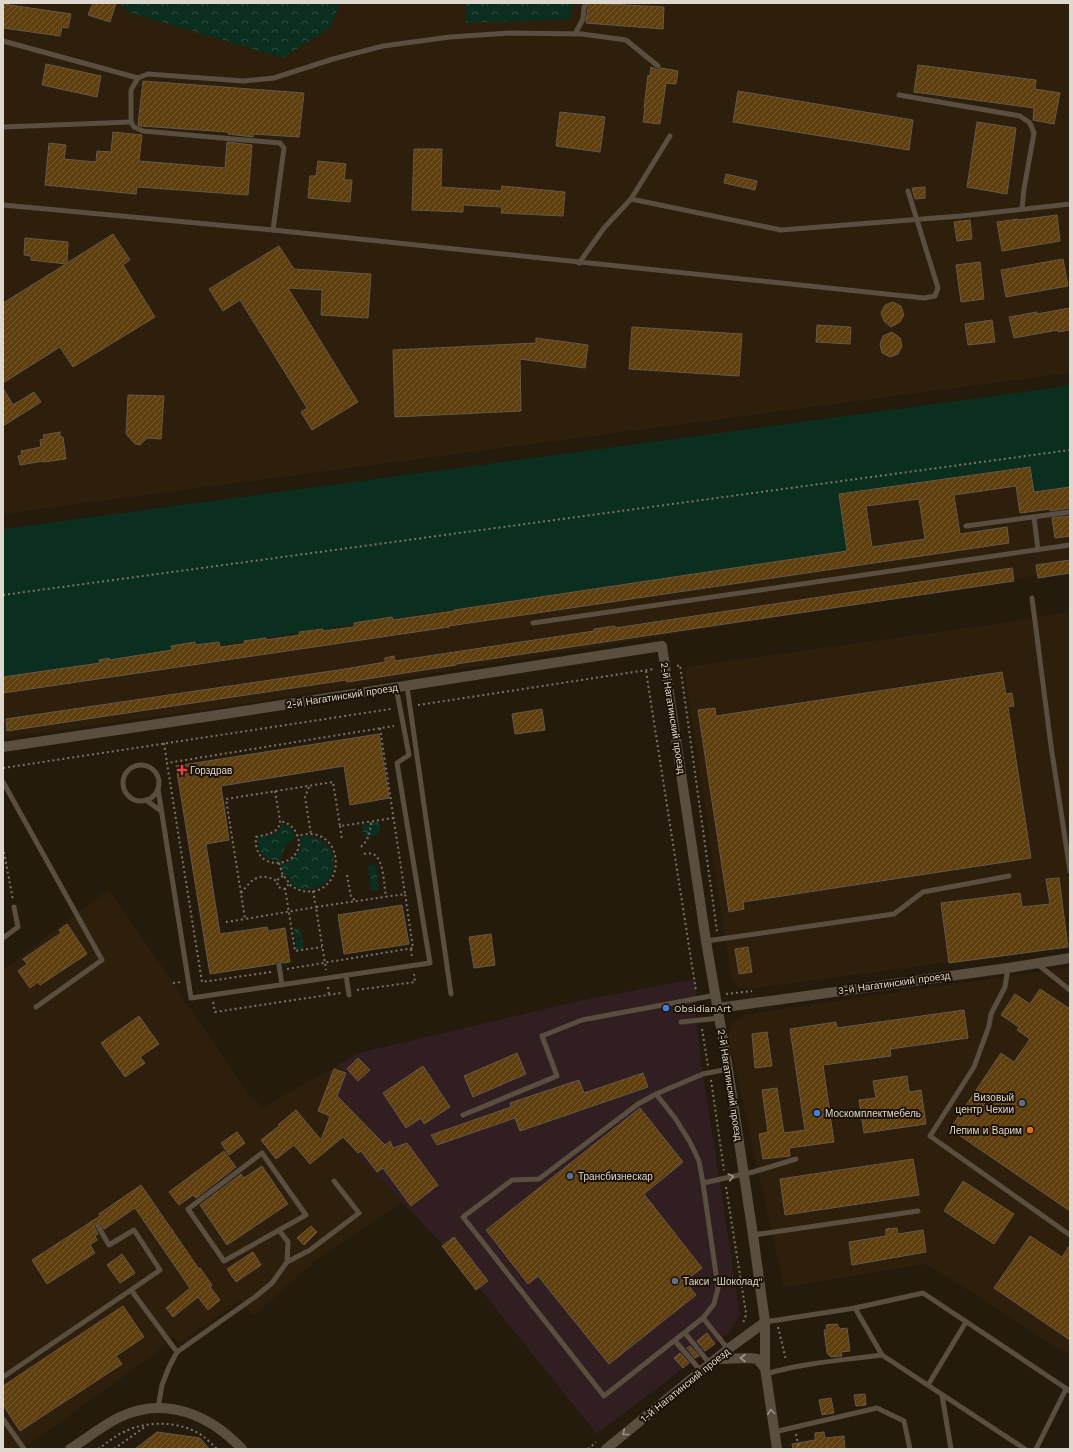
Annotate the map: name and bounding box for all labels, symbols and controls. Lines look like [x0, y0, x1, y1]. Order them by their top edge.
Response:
street label: 2-й Нагатинский проезд [659, 661, 687, 775]
street label: 2-й Нагатинский проезд [285, 682, 399, 710]
marker: Горздрав [177, 765, 187, 775]
place label: Горздрав [190, 765, 232, 776]
street label: 3-й Нагатинский проезд [837, 970, 951, 996]
marker: ObsidianArt [661, 1003, 671, 1013]
place label: ObsidianArt [674, 1003, 732, 1014]
street label: 2-й Нагатинский проезд [716, 1028, 744, 1142]
place label: Визовый центр Чехии [956, 1092, 1014, 1115]
marker: Визовый центр Чехии [1017, 1098, 1027, 1108]
marker: Москомплектмебель [812, 1108, 822, 1118]
place label: Москомплектмебель [825, 1108, 921, 1119]
place label: Лепим и Варим [949, 1125, 1022, 1136]
marker: Лепим и Варим [1025, 1125, 1035, 1135]
marker: Трансбизнескар [565, 1171, 575, 1181]
place label: Трансбизнескар [578, 1171, 653, 1182]
one-way arrow [728, 1173, 735, 1181]
marker: Такси "Шоколад" [670, 1276, 680, 1286]
place label: Такси "Шоколад" [683, 1276, 763, 1287]
street label: 1-й Нагатинский проезд [638, 1346, 732, 1424]
one-way arrow [740, 1354, 746, 1362]
one-way arrow [767, 1409, 776, 1415]
one-way arrow [622, 1429, 629, 1436]

